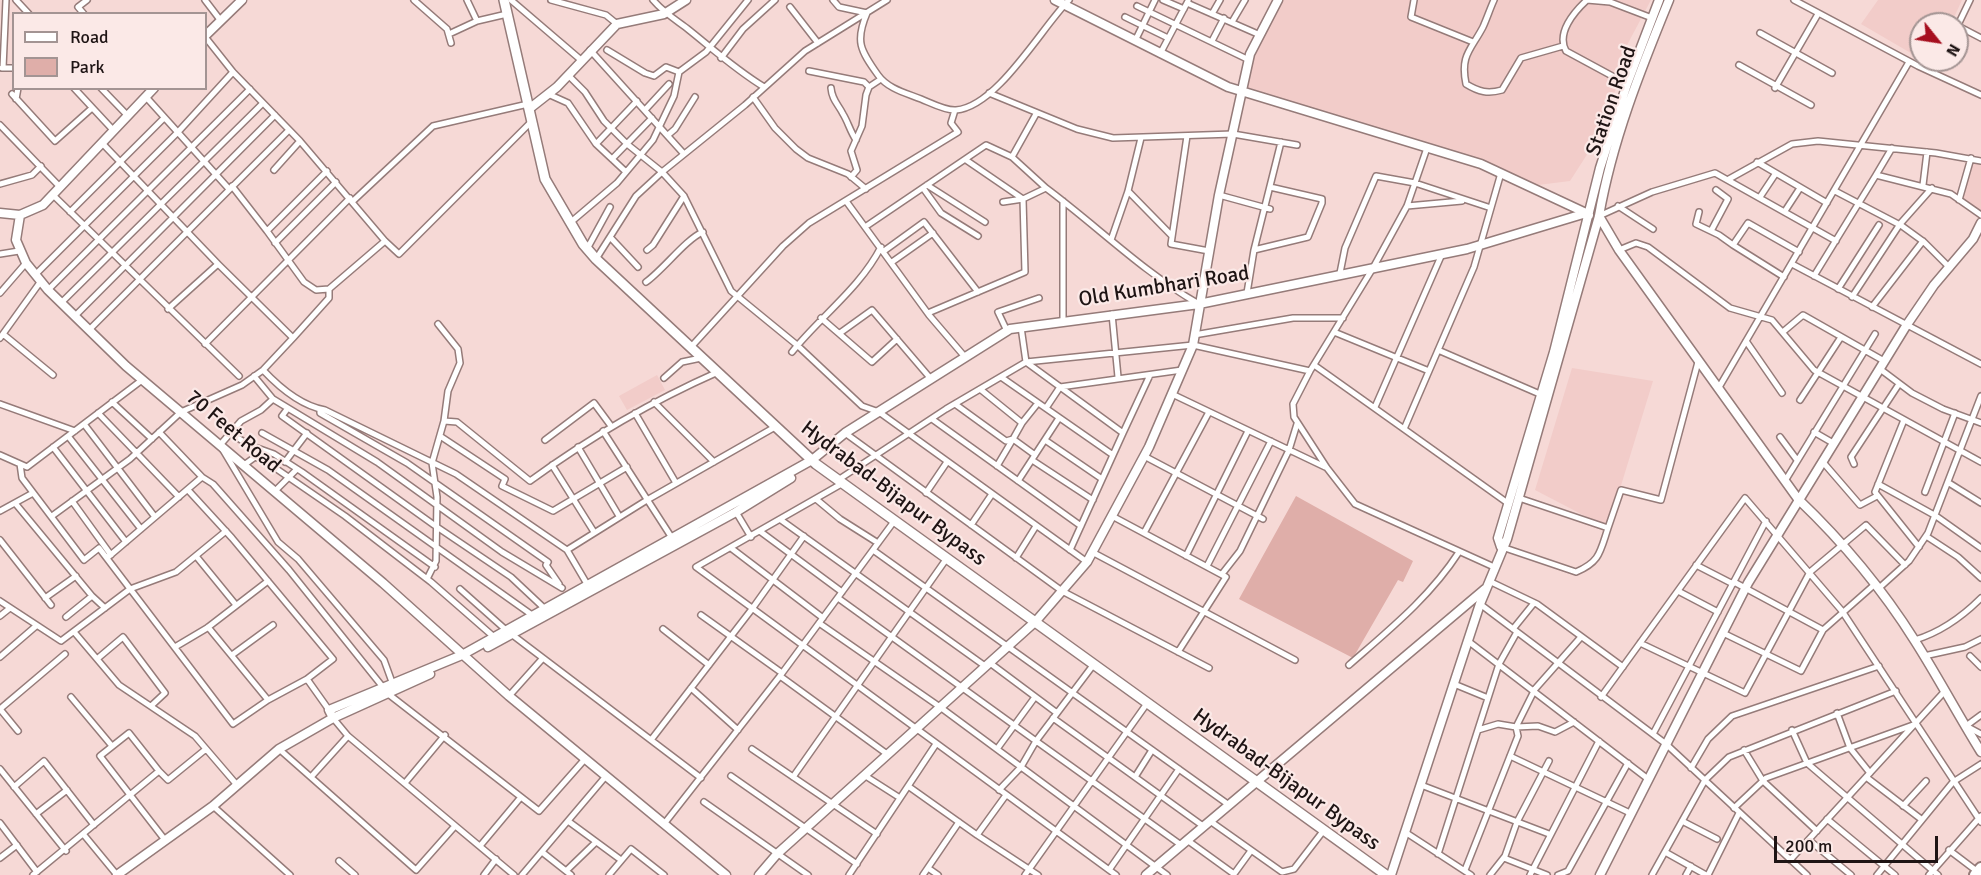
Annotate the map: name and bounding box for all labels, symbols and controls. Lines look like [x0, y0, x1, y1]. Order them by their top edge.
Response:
legend [12, 12, 207, 90]
north arrow [1909, 12, 1969, 72]
text: Road [70, 26, 109, 48]
text: N [1941, 40, 1964, 60]
street label: Station Road [1581, 43, 1643, 159]
text: Park [70, 56, 105, 78]
street label: Old Kumbhari Road [1077, 261, 1251, 313]
street label: 70 Feet Road [181, 385, 285, 479]
street label: Hydrabad-Bijapur Bypass [795, 416, 991, 572]
street label: Hydrabad-Bijapur Bypass [1187, 704, 1385, 856]
scale bar [1777, 824, 1940, 862]
text: 200 m [1785, 835, 1832, 857]

